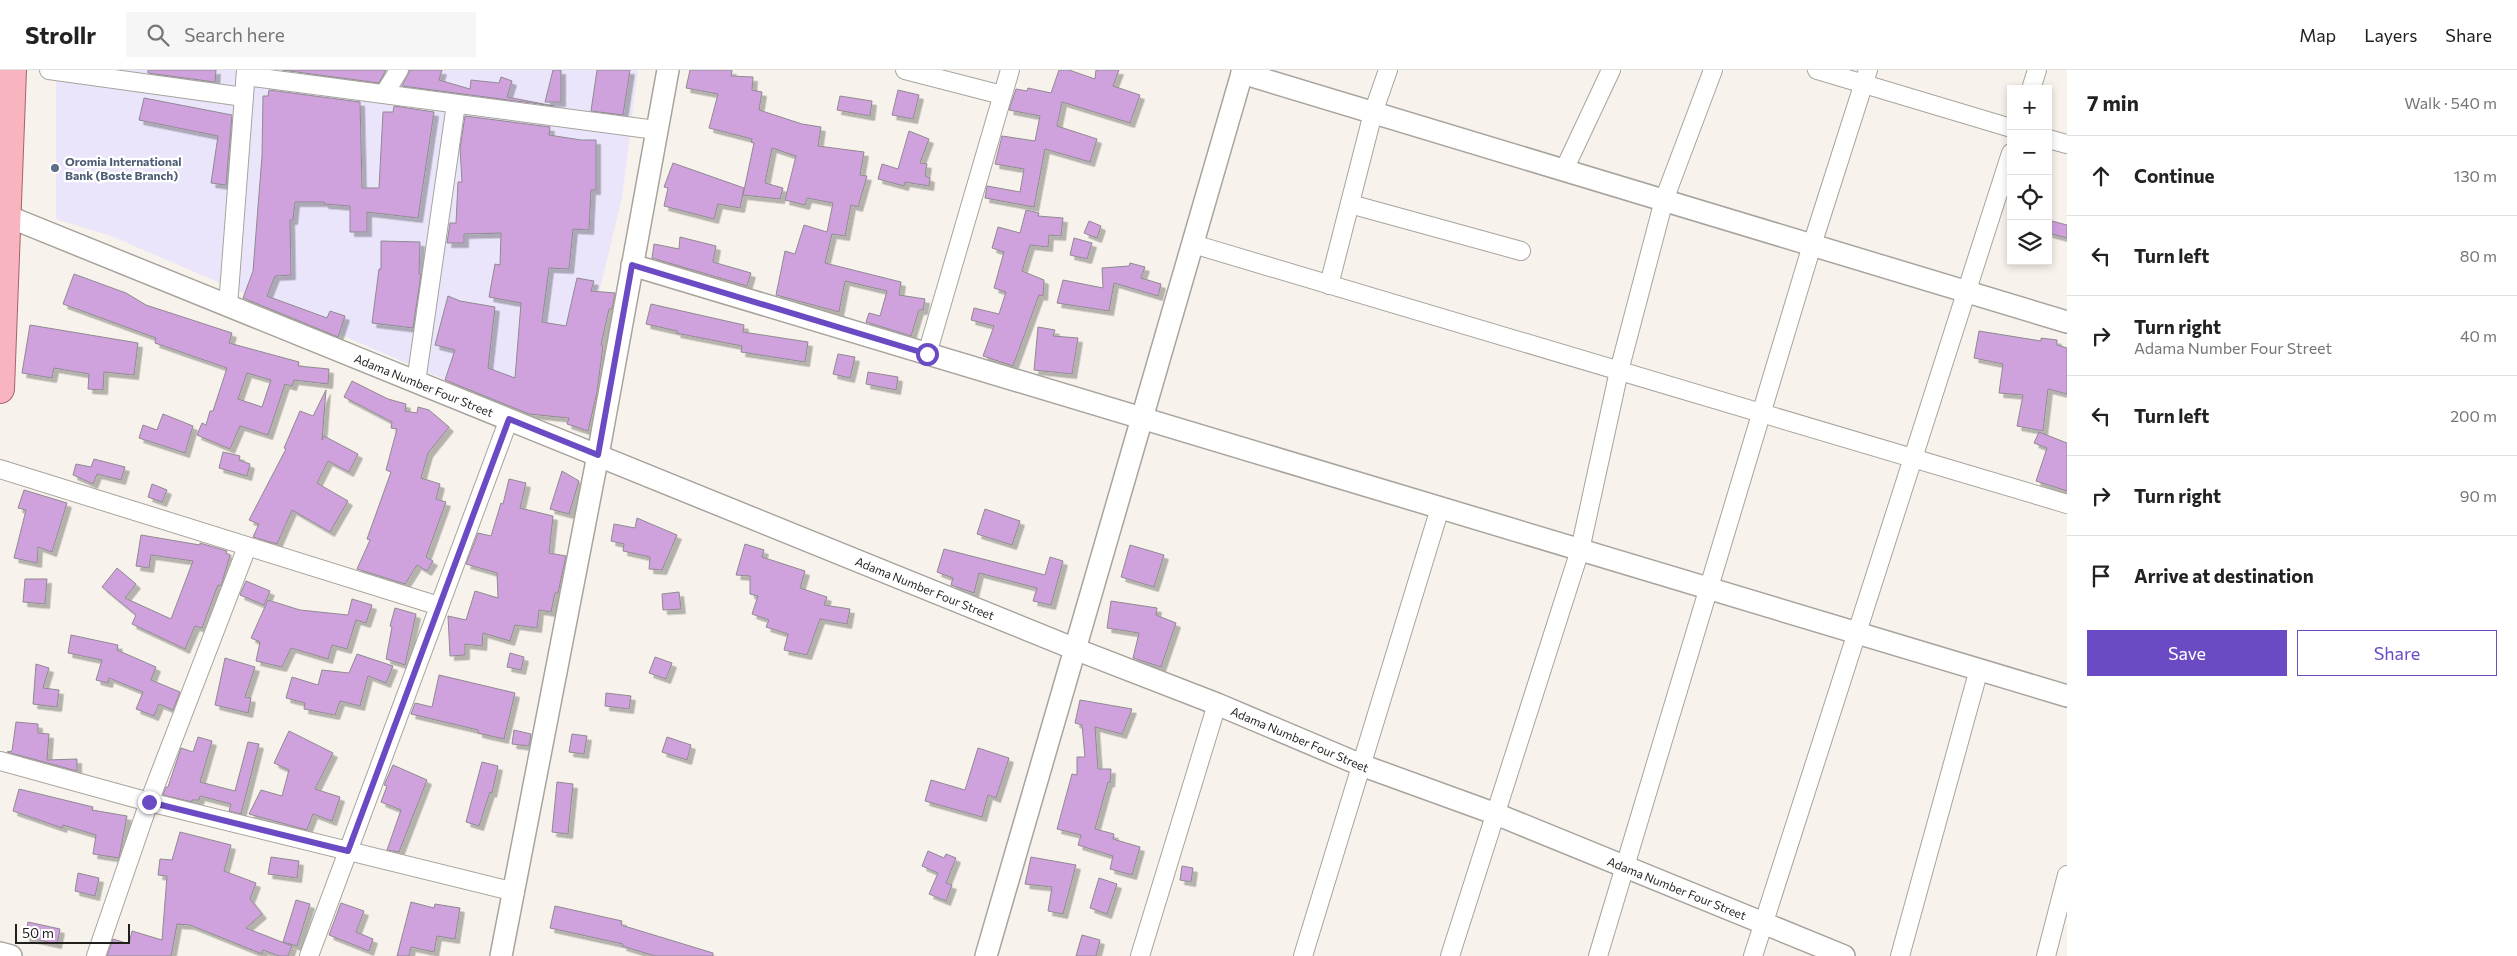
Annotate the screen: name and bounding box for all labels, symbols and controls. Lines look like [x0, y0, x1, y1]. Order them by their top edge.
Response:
search box [126, 12, 476, 57]
text: Strollr [25, 20, 96, 49]
icon: search [144, 21, 172, 49]
text: Search here [184, 23, 285, 46]
text: Map [2299, 24, 2336, 46]
text: Layers [2364, 24, 2417, 46]
text: Share [2445, 24, 2492, 46]
map controls [2007, 85, 2052, 265]
button: + [2007, 85, 2052, 130]
text: 7 min [2087, 90, 2139, 115]
text: Walk · 540 m [2404, 93, 2497, 112]
button: − [2007, 130, 2052, 175]
place label: Oromia International Bank (Boste Branch) [65, 154, 182, 182]
marker: Oromia International Bank (Boste Branch) [49, 162, 61, 174]
icon: ahead [2087, 162, 2115, 190]
text: Continue [2134, 164, 2214, 187]
text: 130 m [2454, 166, 2497, 185]
button: locate [2007, 175, 2052, 220]
button: layers [2007, 220, 2052, 265]
icon: left [2087, 242, 2115, 270]
text: Turn left [2134, 244, 2209, 267]
text: 80 m [2460, 246, 2497, 265]
text: Turn right [2134, 315, 2221, 338]
icon: right [2087, 322, 2115, 350]
text: 40 m [2460, 326, 2497, 345]
text: Adama Number Four Street [2134, 338, 2332, 357]
route start [916, 343, 939, 366]
street label: Adama Number Four Street [353, 351, 496, 419]
icon: left [2087, 402, 2115, 430]
text: Turn left [2134, 404, 2209, 427]
text: 200 m [2450, 406, 2497, 425]
icon: right [2087, 482, 2115, 510]
text: Turn right [2134, 484, 2221, 507]
text: 90 m [2460, 486, 2497, 505]
street label: Adama Number Four Street [854, 554, 997, 622]
icon: arrive [2087, 562, 2115, 590]
text: Arrive at destination [2134, 564, 2314, 587]
button: Save [2087, 630, 2287, 676]
button: Share [2297, 630, 2497, 676]
street label: Adama Number Four Street [1229, 704, 1371, 774]
route end [138, 791, 161, 814]
street label: Adama Number Four Street [1606, 854, 1749, 922]
scale bar [15, 921, 130, 944]
text: 50 m [22, 924, 54, 941]

